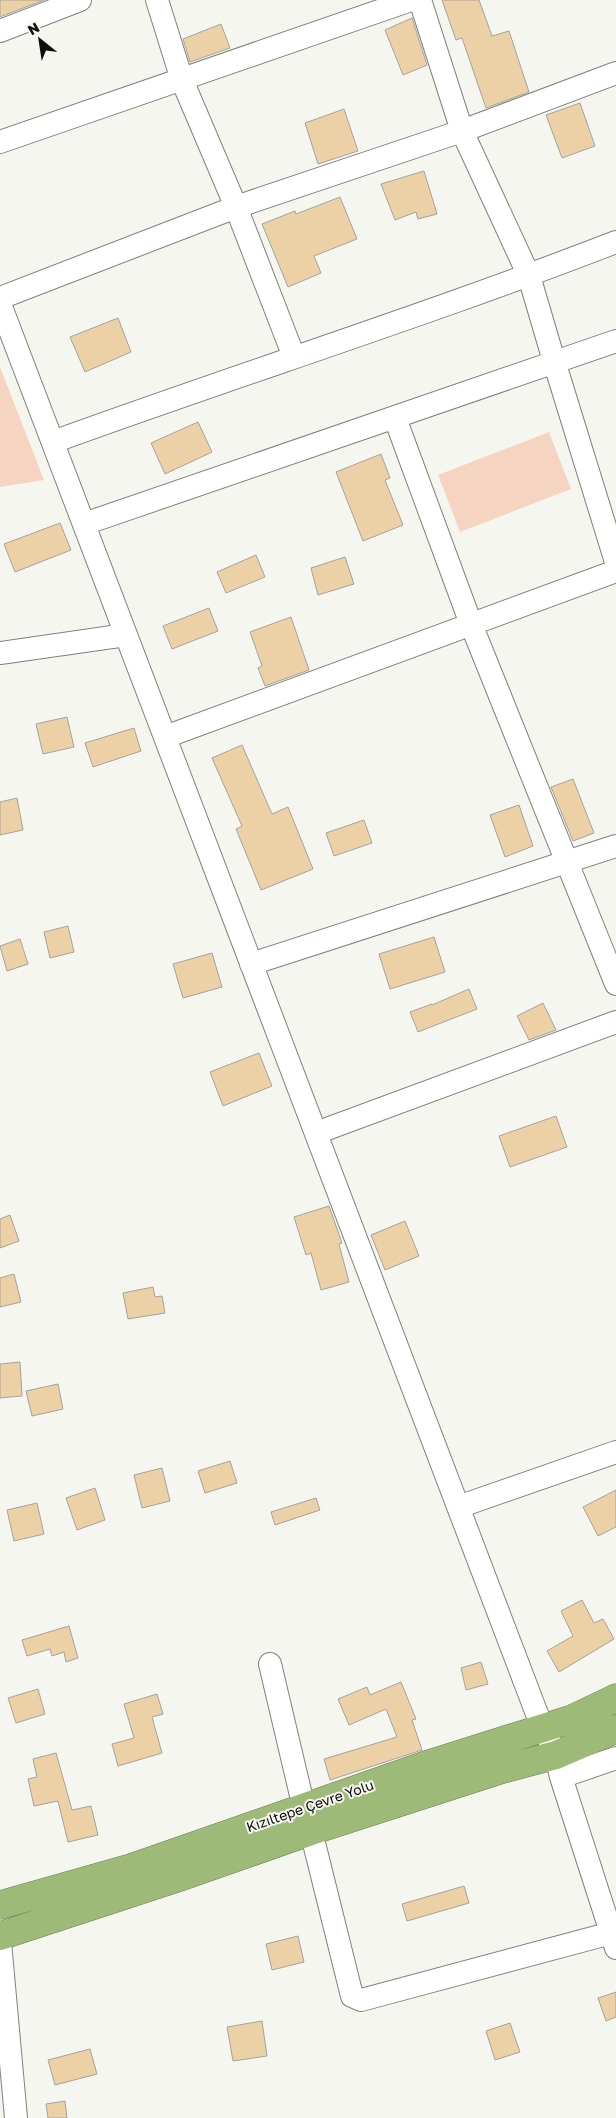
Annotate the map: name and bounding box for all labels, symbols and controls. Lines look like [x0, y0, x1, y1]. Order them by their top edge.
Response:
north arrow [15, 15, 65, 65]
text: N [24, 18, 42, 38]
street label: Kızıltepe Çevre Yolu [244, 1776, 376, 1835]

